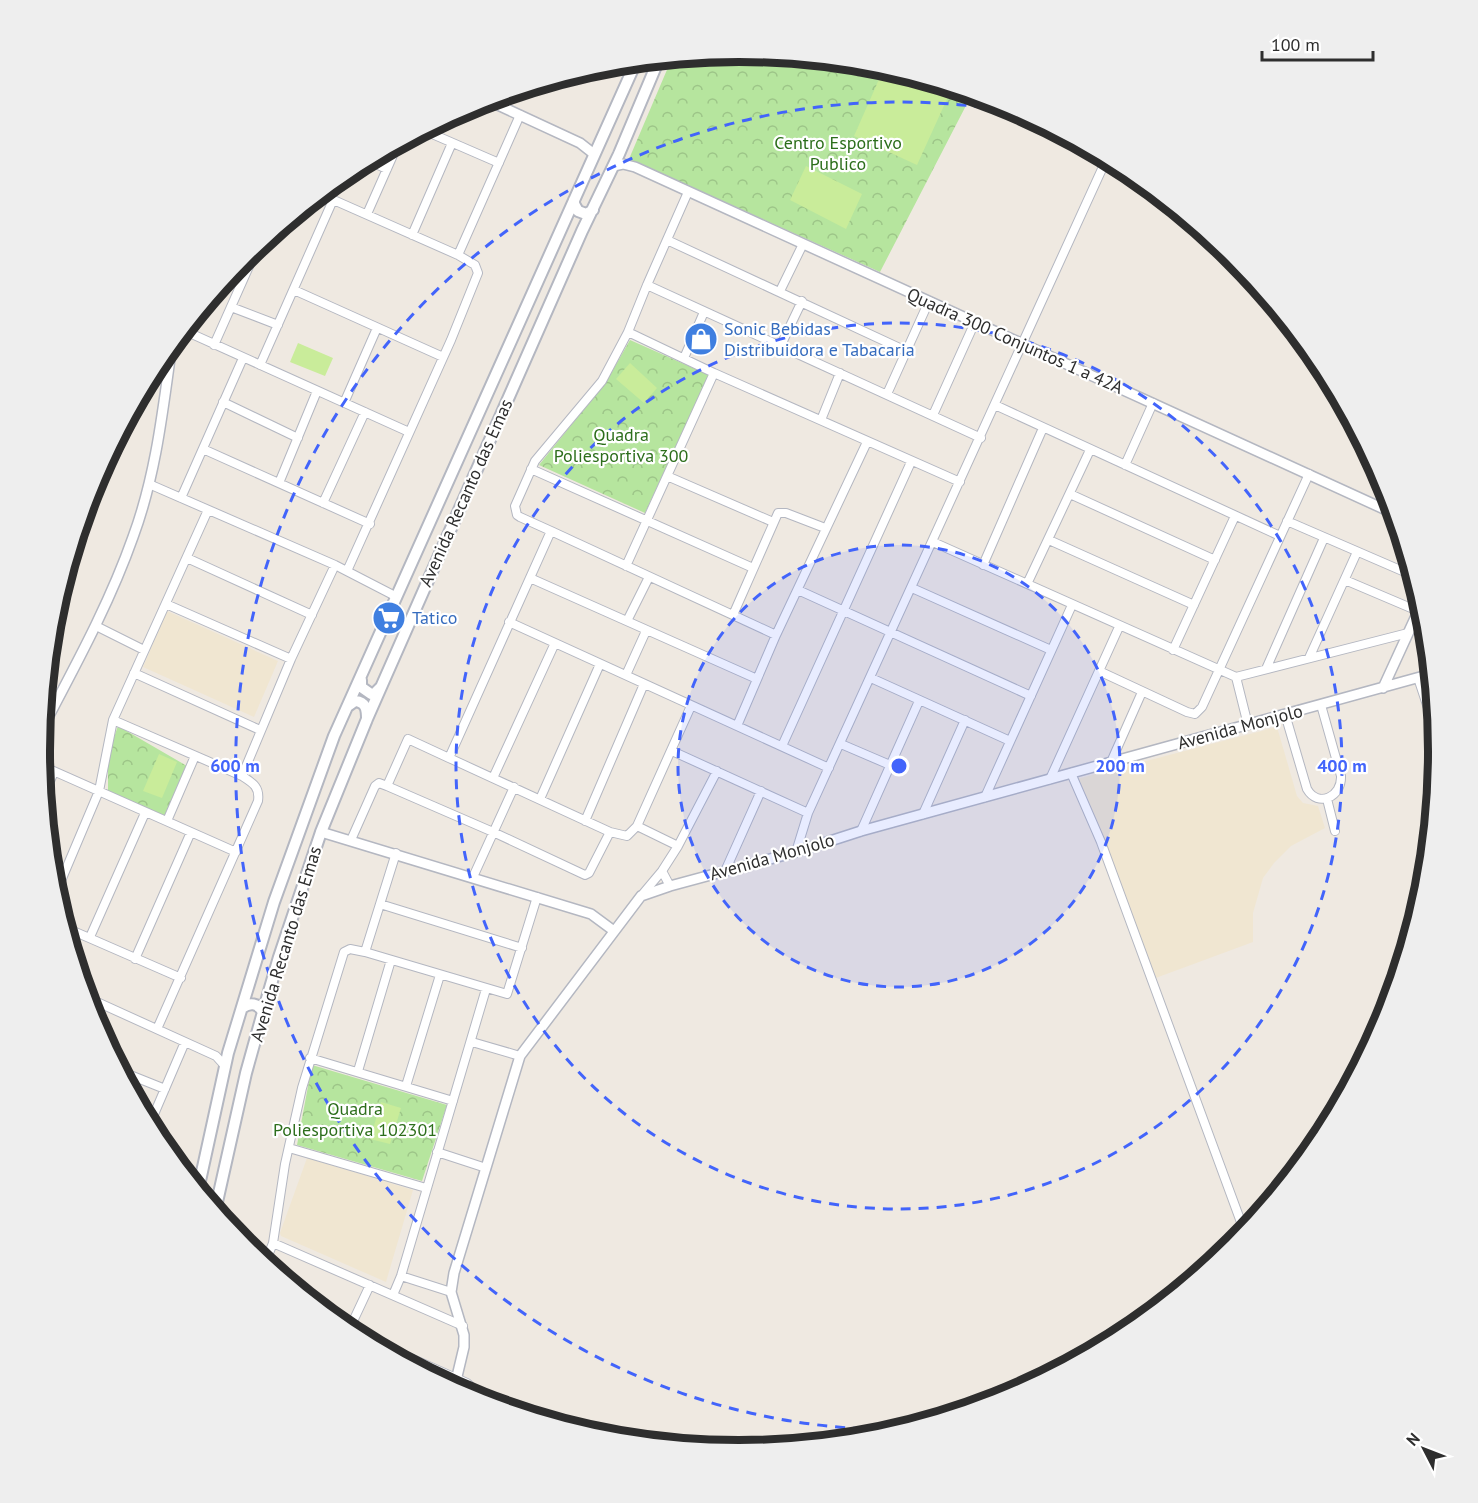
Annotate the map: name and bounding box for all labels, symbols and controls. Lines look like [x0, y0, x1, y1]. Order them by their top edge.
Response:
scale bar [1262, 24, 1373, 62]
text: 100 m [1271, 33, 1320, 56]
park label: Centro Esportivo Publico [774, 131, 902, 175]
street label: Quadra 300 Conjuntos 1 a 42A [903, 282, 1127, 399]
place label: Sonic Bebidas Distribuidora e Tabacaria [724, 317, 915, 361]
shop icon: Sonic Bebidas Distribuidora e Tabacaria [683, 321, 719, 357]
street label: Avenida Recanto das Emas [414, 395, 517, 590]
park label: Quadra Poliesportiva 300 [554, 423, 689, 467]
supermarket icon: Tatico [371, 600, 407, 636]
place label: Tatico [412, 606, 457, 629]
street label: Avenida Monjolo [1175, 699, 1305, 754]
text: 600 m [210, 754, 260, 777]
text: 200 m [1095, 754, 1145, 777]
text: 400 m [1317, 754, 1367, 777]
centre of rings [889, 756, 909, 776]
street label: Avenida Monjolo [707, 828, 837, 885]
street label: Avenida Recanto das Emas [245, 843, 326, 1044]
park label: Quadra Poliesportiva 102301 [273, 1097, 437, 1141]
north arrow [1394, 1419, 1454, 1479]
text: N [1402, 1428, 1424, 1450]

